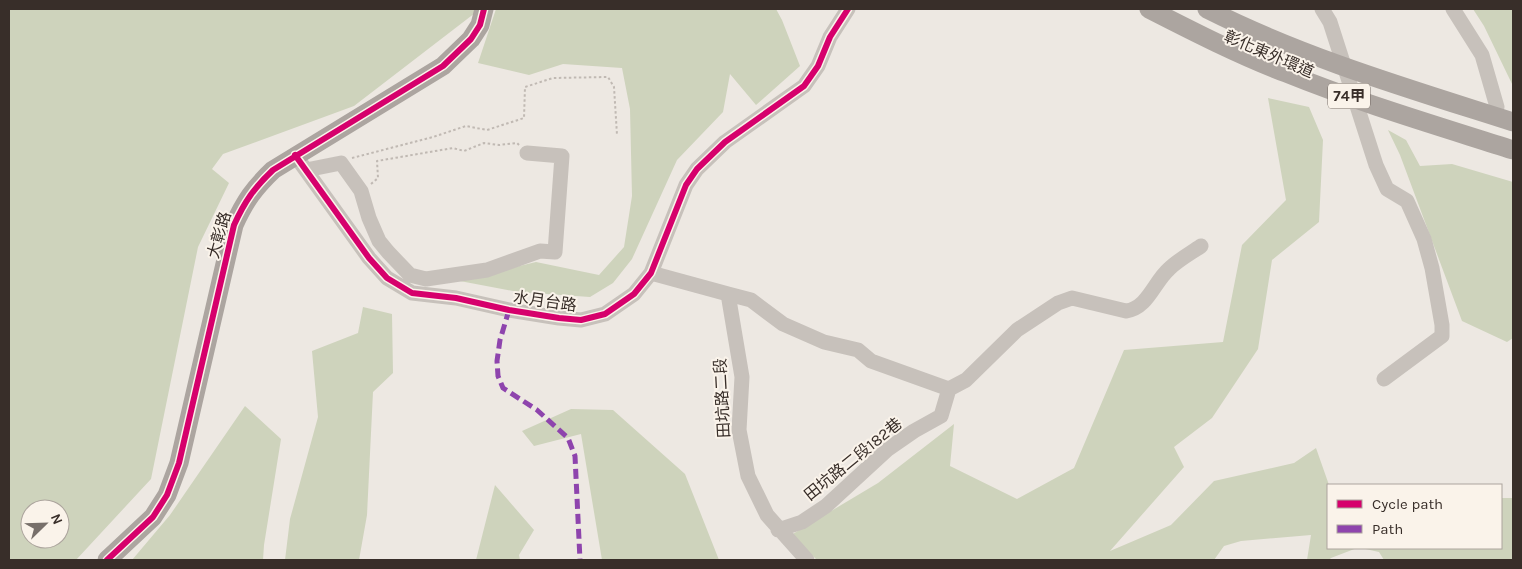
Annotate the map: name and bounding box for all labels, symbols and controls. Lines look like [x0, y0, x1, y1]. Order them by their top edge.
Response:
street label: 彰化東外環道 [1221, 26, 1317, 82]
road number: 74甲 [1328, 84, 1370, 108]
street label: 大彰路 [203, 209, 235, 261]
street label: 水月台路 [512, 287, 578, 315]
street label: 田坑路二段 [710, 358, 734, 438]
street label: 田坑路二段182巷 [800, 414, 906, 504]
legend [1327, 484, 1502, 549]
text: Cycle path [1372, 495, 1443, 513]
north arrow [20, 499, 70, 549]
text: N [47, 511, 66, 527]
text: Path [1372, 520, 1403, 538]

